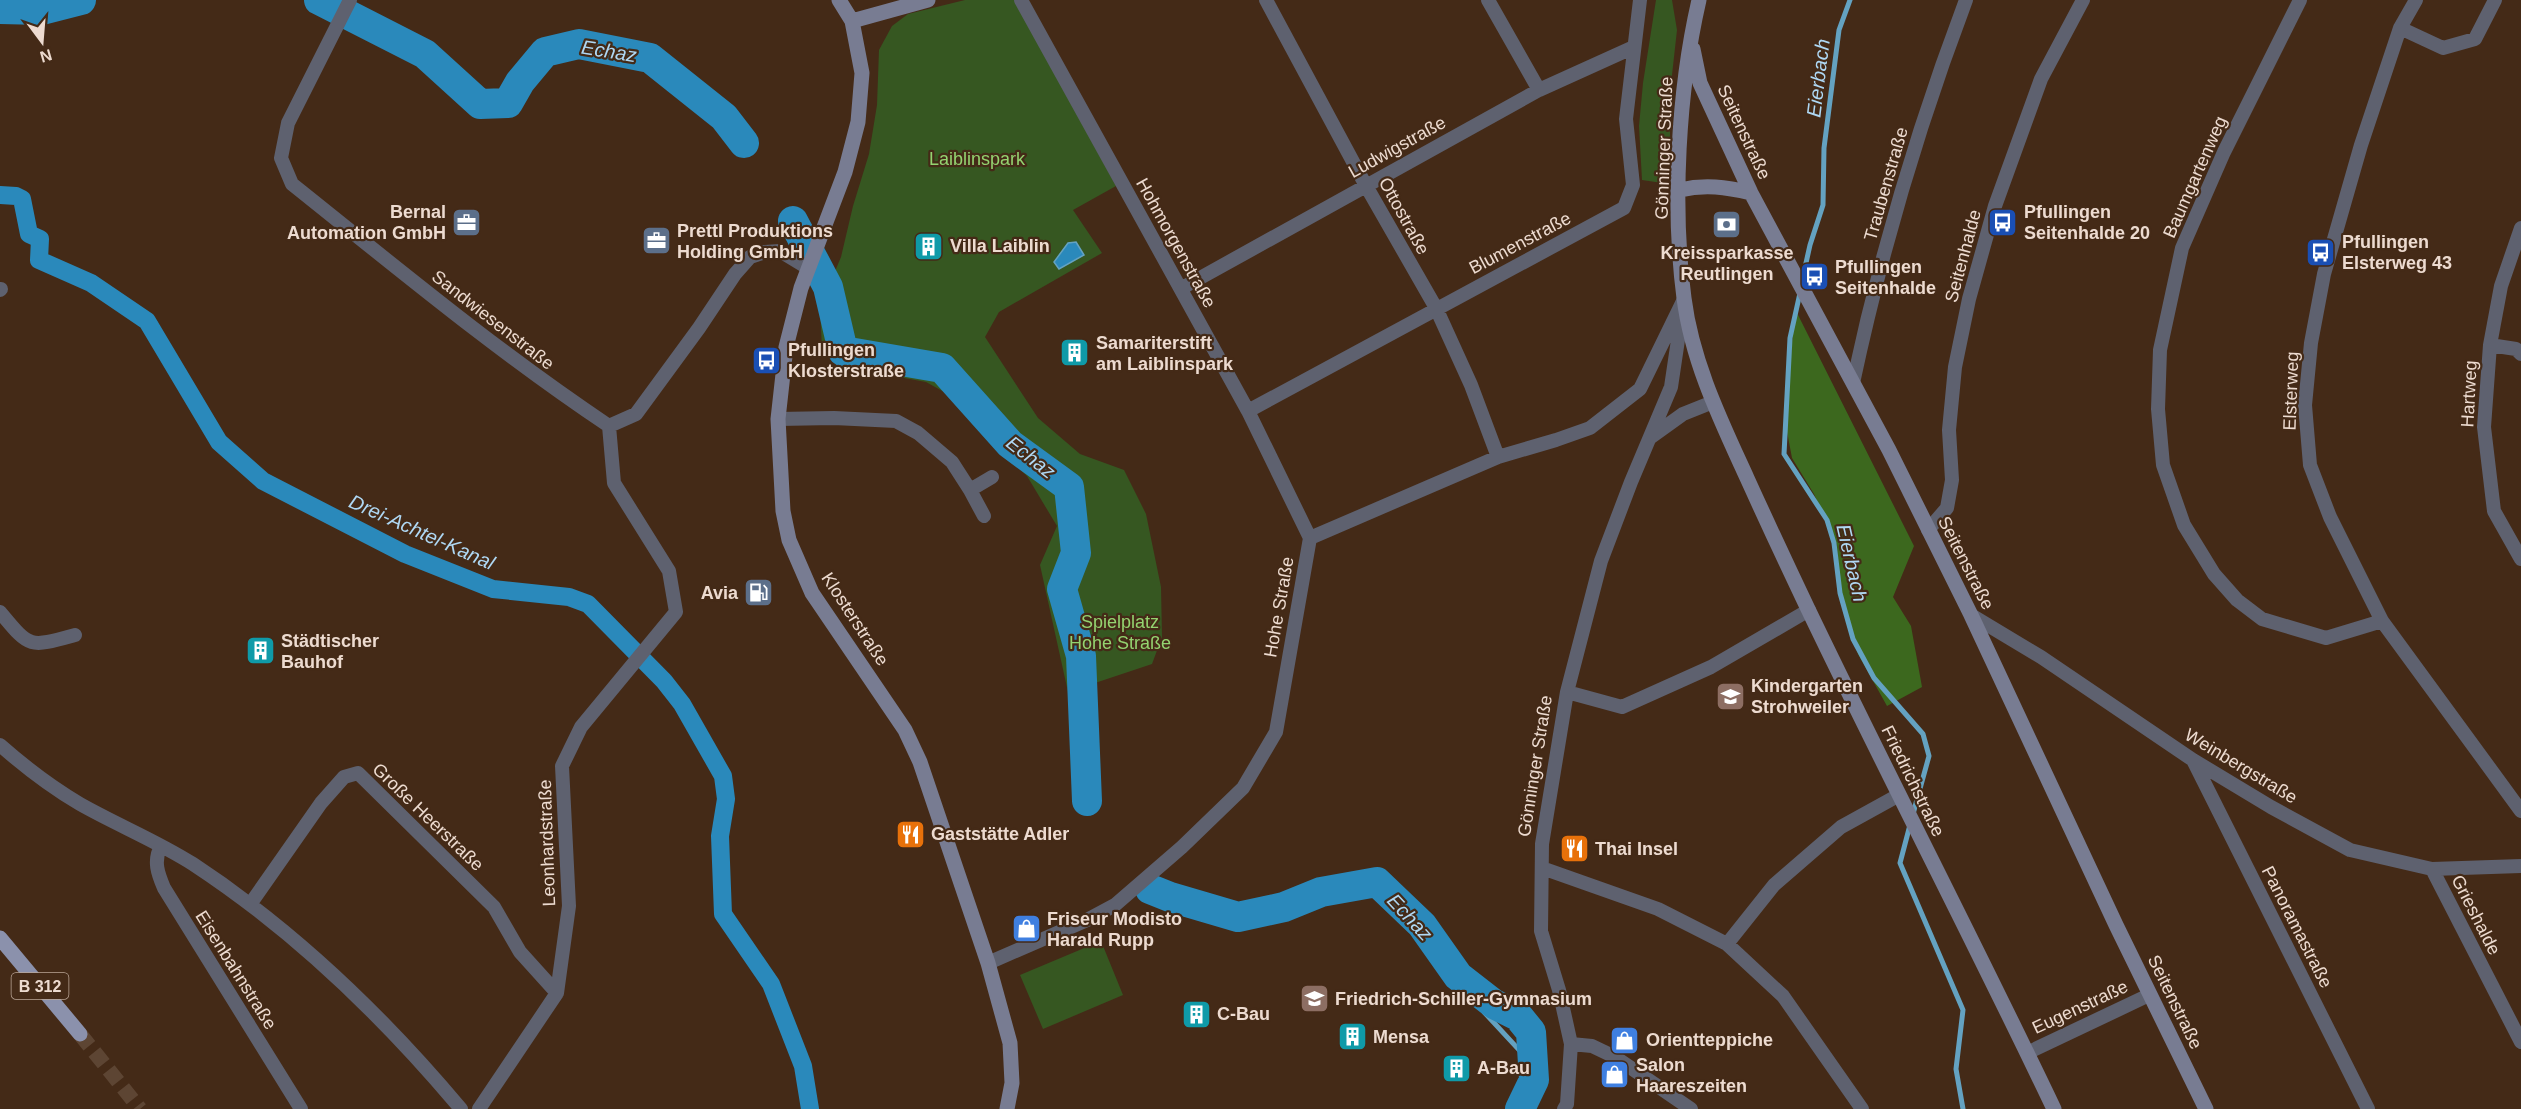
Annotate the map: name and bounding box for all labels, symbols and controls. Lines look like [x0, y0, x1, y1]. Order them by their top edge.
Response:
north arrow [12, 12, 72, 72]
water label: Echaz [580, 36, 638, 66]
water label: Eierbach [1802, 37, 1834, 119]
text: N [38, 46, 54, 66]
street label: Gönninger Straße [1652, 76, 1676, 220]
street label: Seitenstraße [1713, 82, 1775, 182]
street label: Ludwigstraße [1345, 112, 1449, 182]
street label: Baumgartenweg [2159, 113, 2231, 241]
street label: Traubenstraße [1860, 125, 1912, 243]
park label: Laiblinspark [929, 149, 1026, 169]
street label: Ottostraße [1375, 174, 1433, 258]
street label: Hohmorgenstraße [1132, 175, 1220, 311]
place label: Bernal Automation GmbH [287, 202, 446, 243]
place label: Pfullingen Seitenhalde 20 [2024, 202, 2150, 243]
office icon: Bernal Automation GmbH [451, 206, 483, 238]
bus stop icon: Pfullingen Seitenhalde 20 [1987, 206, 2019, 238]
street label: Seitenhalde [1941, 207, 1985, 305]
street label: Blumenstraße [1466, 208, 1574, 278]
bank icon: Kreissparkasse Reutlingen [1711, 208, 1743, 240]
place label: Prettl Produktions Holding GmbH [677, 221, 833, 262]
office icon: Prettl Produktions Holding GmbH [640, 225, 672, 257]
building icon: Villa Laiblin [913, 230, 945, 262]
place label: Pfullingen Elsterweg 43 [2342, 232, 2452, 273]
place label: Villa Laiblin [950, 236, 1050, 256]
bus stop icon: Pfullingen Elsterweg 43 [2305, 236, 2337, 268]
place label: Kreissparkasse Reutlingen [1660, 243, 1794, 284]
place label: Pfullingen Seitenhalde [1835, 257, 1936, 298]
bus stop icon: Pfullingen Seitenhalde [1798, 261, 1830, 293]
street label: Sandwiesenstraße [428, 266, 558, 374]
place label: Samariterstift am Laiblinspark [1096, 333, 1234, 374]
building icon: Samariterstift am Laiblinspark [1059, 337, 1091, 369]
place label: Pfullingen Klosterstraße [788, 340, 904, 381]
bus stop icon: Pfullingen Klosterstraße [751, 344, 783, 376]
street label: Elsterweg [2280, 351, 2302, 431]
street label: Hartweg [2457, 360, 2481, 428]
water label: Echaz [1002, 431, 1060, 483]
water label: Drei-Achtel-Kanal [346, 490, 499, 574]
street label: Seitenstraße [1934, 513, 1998, 613]
water label: Eierbach [1832, 522, 1872, 604]
street label: Hohe Straße [1260, 555, 1298, 659]
street label: Klosterstraße [817, 569, 893, 669]
fuel station icon: Avia [743, 577, 775, 609]
place label: Avia [701, 583, 739, 603]
park label: Spielplatz Hohe Straße [1069, 612, 1171, 653]
place label: Städtischer Bauhof [281, 631, 379, 672]
building icon: Städtischer Bauhof [244, 635, 276, 667]
place label: Kindergarten Strohweiler [1751, 676, 1863, 717]
school or university icon: Kindergarten Strohweiler [1714, 680, 1746, 712]
street label: Gönninger Straße [1514, 694, 1556, 838]
street label: Friedrichstraße [1877, 722, 1949, 840]
street label: Weinbergstraße [2181, 725, 2301, 807]
street label: Große Heerstraße [369, 759, 487, 875]
street label: Leonhardstraße [535, 779, 559, 907]
restaurant icon: Gaststätte Adler [894, 818, 926, 850]
place label: Gaststätte Adler [931, 824, 1069, 844]
restaurant icon: Thai Insel [1558, 833, 1590, 865]
place label: Thai Insel [1595, 839, 1678, 859]
street label: Panoramastraße [2258, 863, 2336, 991]
street label: Grieshalde [2447, 872, 2505, 958]
water label: Echaz [1383, 889, 1437, 945]
street label: Eisenbahnstraße [191, 907, 281, 1033]
place label: Friseur Modisto Harald Rupp [1047, 909, 1182, 950]
shop icon: Friseur Modisto Harald Rupp [1010, 913, 1042, 945]
street label: Seitenstraße [2144, 952, 2206, 1052]
road number: B 312 [12, 973, 68, 999]
street label: Eugenstraße [2029, 976, 2131, 1038]
school or university icon: Friedrich-Schiller-Gymnasium [1298, 983, 1330, 1015]
place label: Friedrich-Schiller-Gymnasium [1335, 989, 1592, 1009]
building icon: C-Bau [1180, 998, 1212, 1030]
place label: C-Bau [1217, 1004, 1270, 1024]
building icon: Mensa [1336, 1021, 1368, 1053]
shop icon: Orientteppiche [1609, 1024, 1641, 1056]
place label: Mensa [1373, 1027, 1430, 1047]
place label: Orientteppiche [1646, 1030, 1773, 1050]
building icon: A-Bau [1440, 1052, 1472, 1084]
place label: Salon Haareszeiten [1636, 1055, 1747, 1096]
place label: A-Bau [1477, 1058, 1530, 1078]
shop icon: Salon Haareszeiten [1599, 1059, 1631, 1091]

